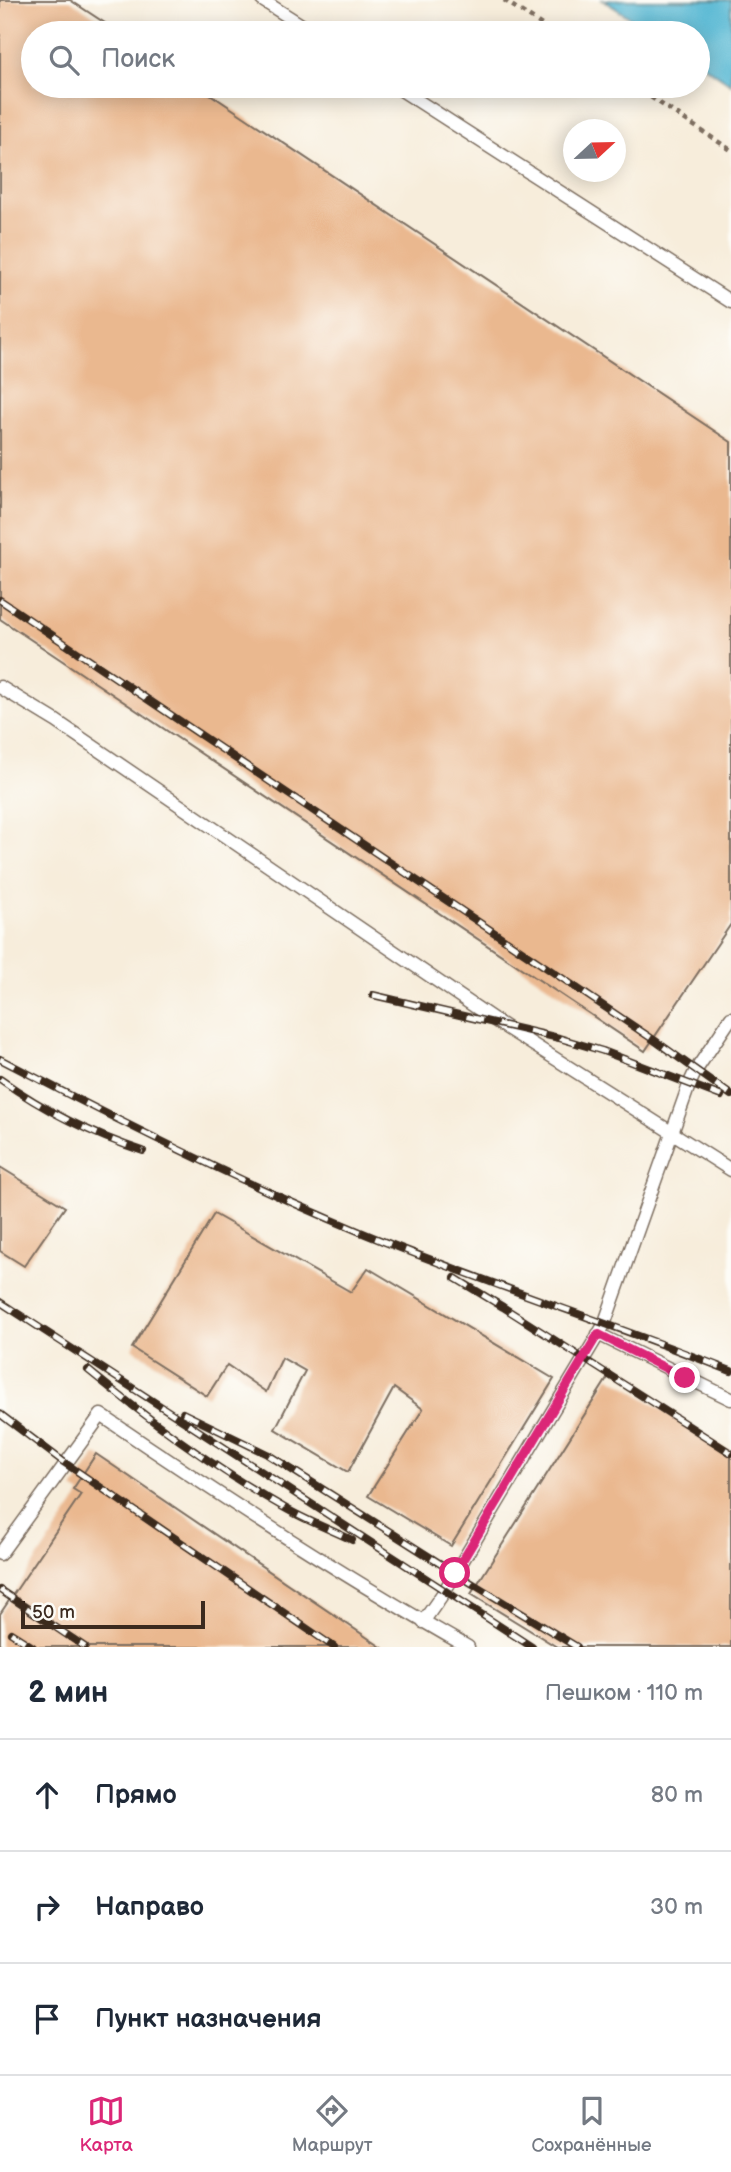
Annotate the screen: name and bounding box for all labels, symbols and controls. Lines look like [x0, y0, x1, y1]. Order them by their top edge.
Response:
search box [21, 21, 710, 98]
icon: search [45, 41, 83, 79]
text: Поиск [101, 44, 175, 75]
north arrow [563, 119, 626, 182]
route end [669, 1362, 700, 1393]
route start [439, 1557, 470, 1588]
scale bar [21, 1598, 205, 1630]
text: 50 m [32, 1601, 75, 1624]
text: 2 мин [28, 1675, 108, 1711]
text: Пешком · 110 m [545, 1679, 703, 1707]
icon: ahead [28, 1776, 66, 1814]
text: Прямо [95, 1780, 177, 1811]
text: 80 m [651, 1781, 703, 1809]
icon: right [28, 1888, 66, 1926]
text: Направо [95, 1892, 204, 1923]
text: 30 m [650, 1893, 703, 1921]
icon: arrive [28, 2000, 66, 2038]
text: Пункт назначения [95, 2004, 321, 2035]
tab: Карта [79, 2092, 133, 2157]
tab: Маршрут [292, 2092, 373, 2157]
tab: Сохранённые [532, 2092, 652, 2157]

